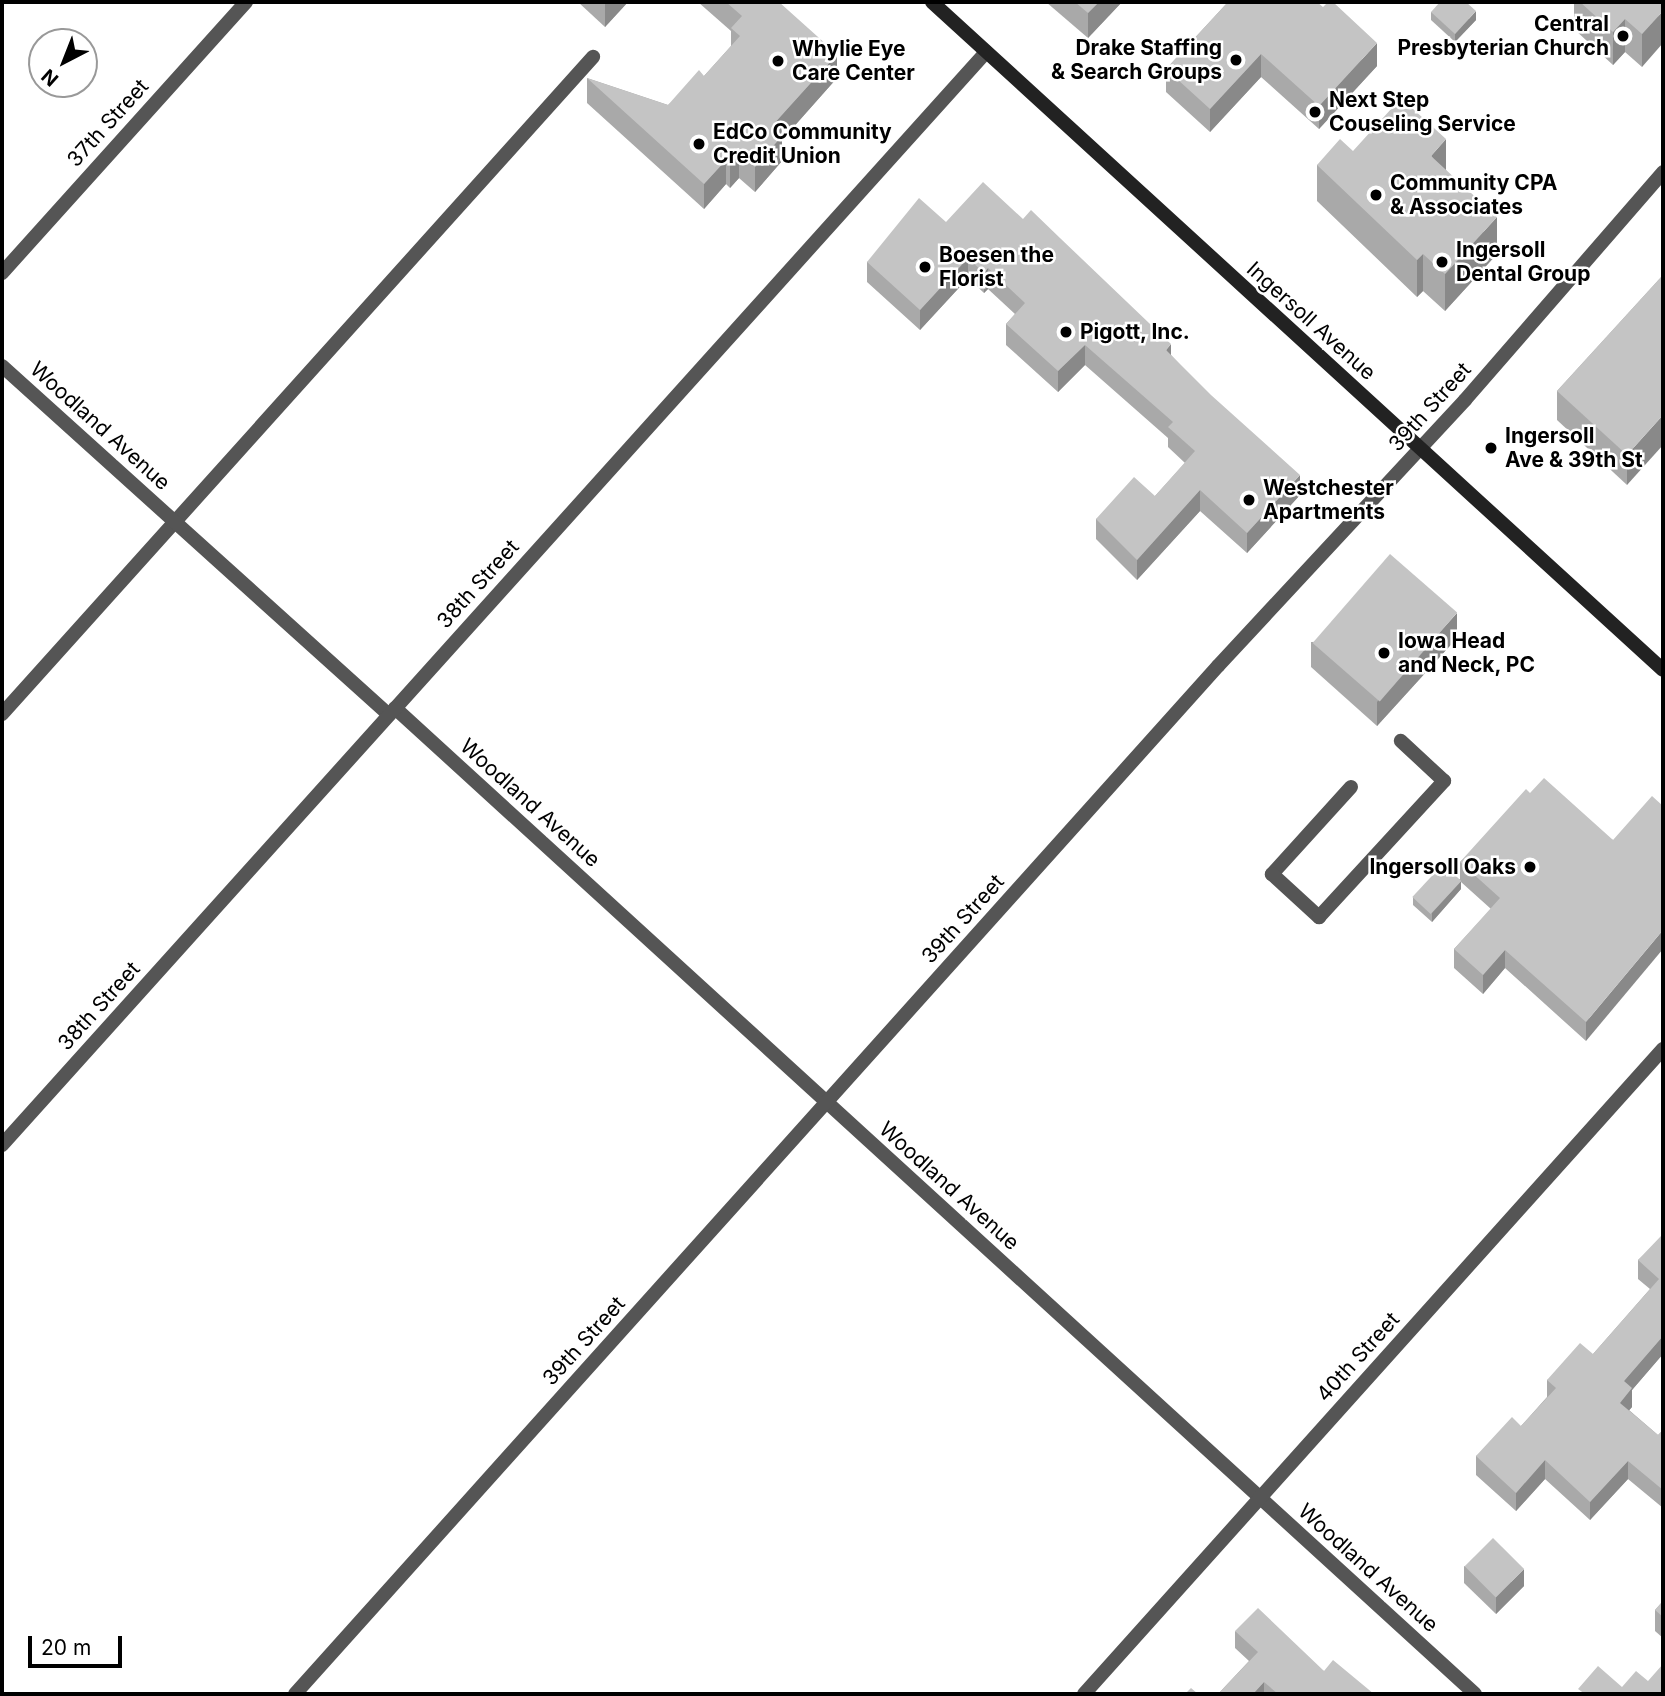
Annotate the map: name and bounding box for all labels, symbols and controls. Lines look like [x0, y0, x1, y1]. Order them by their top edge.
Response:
place label: Central Presbyterian Church [1397, 11, 1609, 61]
north arrow [28, 28, 98, 98]
marker: Central Presbyterian Church [1615, 28, 1631, 44]
place label: Drake Staffing & Search Groups [1051, 35, 1222, 85]
place label: Whylie Eye Care Center [792, 36, 915, 86]
marker: Drake Staffing & Search Groups [1228, 52, 1244, 68]
marker: Whylie Eye Care Center [770, 53, 786, 69]
text: N [37, 64, 63, 91]
street label: 37th Street [62, 74, 154, 172]
place label: Next Step Couseling Service [1329, 87, 1516, 137]
marker: Next Step Couseling Service [1307, 104, 1323, 120]
place label: EdCo Community Credit Union [713, 119, 892, 169]
marker: EdCo Community Credit Union [691, 136, 707, 152]
place label: Community CPA & Associates [1390, 170, 1557, 220]
marker: Community CPA & Associates [1368, 187, 1384, 203]
place label: Ingersoll Dental Group [1456, 237, 1590, 287]
place label: Boesen the Florist [939, 242, 1054, 292]
marker: Ingersoll Dental Group [1434, 254, 1450, 270]
street label: Ingersoll Avenue [1241, 257, 1381, 385]
marker: Boesen the Florist [917, 259, 933, 275]
place label: Pigott, Inc. [1080, 319, 1190, 345]
marker: Pigott, Inc. [1058, 324, 1074, 340]
street label: Woodland Avenue [25, 357, 175, 495]
street label: 39th Street [1384, 357, 1476, 457]
place label: Ingersoll Ave & 39th St [1505, 423, 1643, 473]
marker: Ingersoll Ave & 39th St [1483, 440, 1499, 456]
place label: Westchester Apartments [1263, 475, 1394, 525]
marker: Westchester Apartments [1241, 492, 1257, 508]
street label: 38th Street [432, 535, 524, 633]
place label: Iowa Head and Neck, PC [1398, 628, 1536, 678]
marker: Iowa Head and Neck, PC [1376, 645, 1392, 661]
street label: Woodland Avenue [455, 734, 605, 872]
place label: Ingersoll Oaks [1369, 854, 1516, 880]
marker: Ingersoll Oaks [1522, 859, 1538, 875]
street label: 39th Street [917, 869, 1009, 969]
street label: 38th Street [53, 957, 145, 1055]
street label: Woodland Avenue [874, 1117, 1024, 1255]
street label: 39th Street [538, 1291, 630, 1391]
street label: 40th Street [1311, 1307, 1405, 1407]
street label: Woodland Avenue [1293, 1499, 1443, 1637]
scale bar [32, 1622, 126, 1666]
text: 20 m [41, 1635, 91, 1660]

